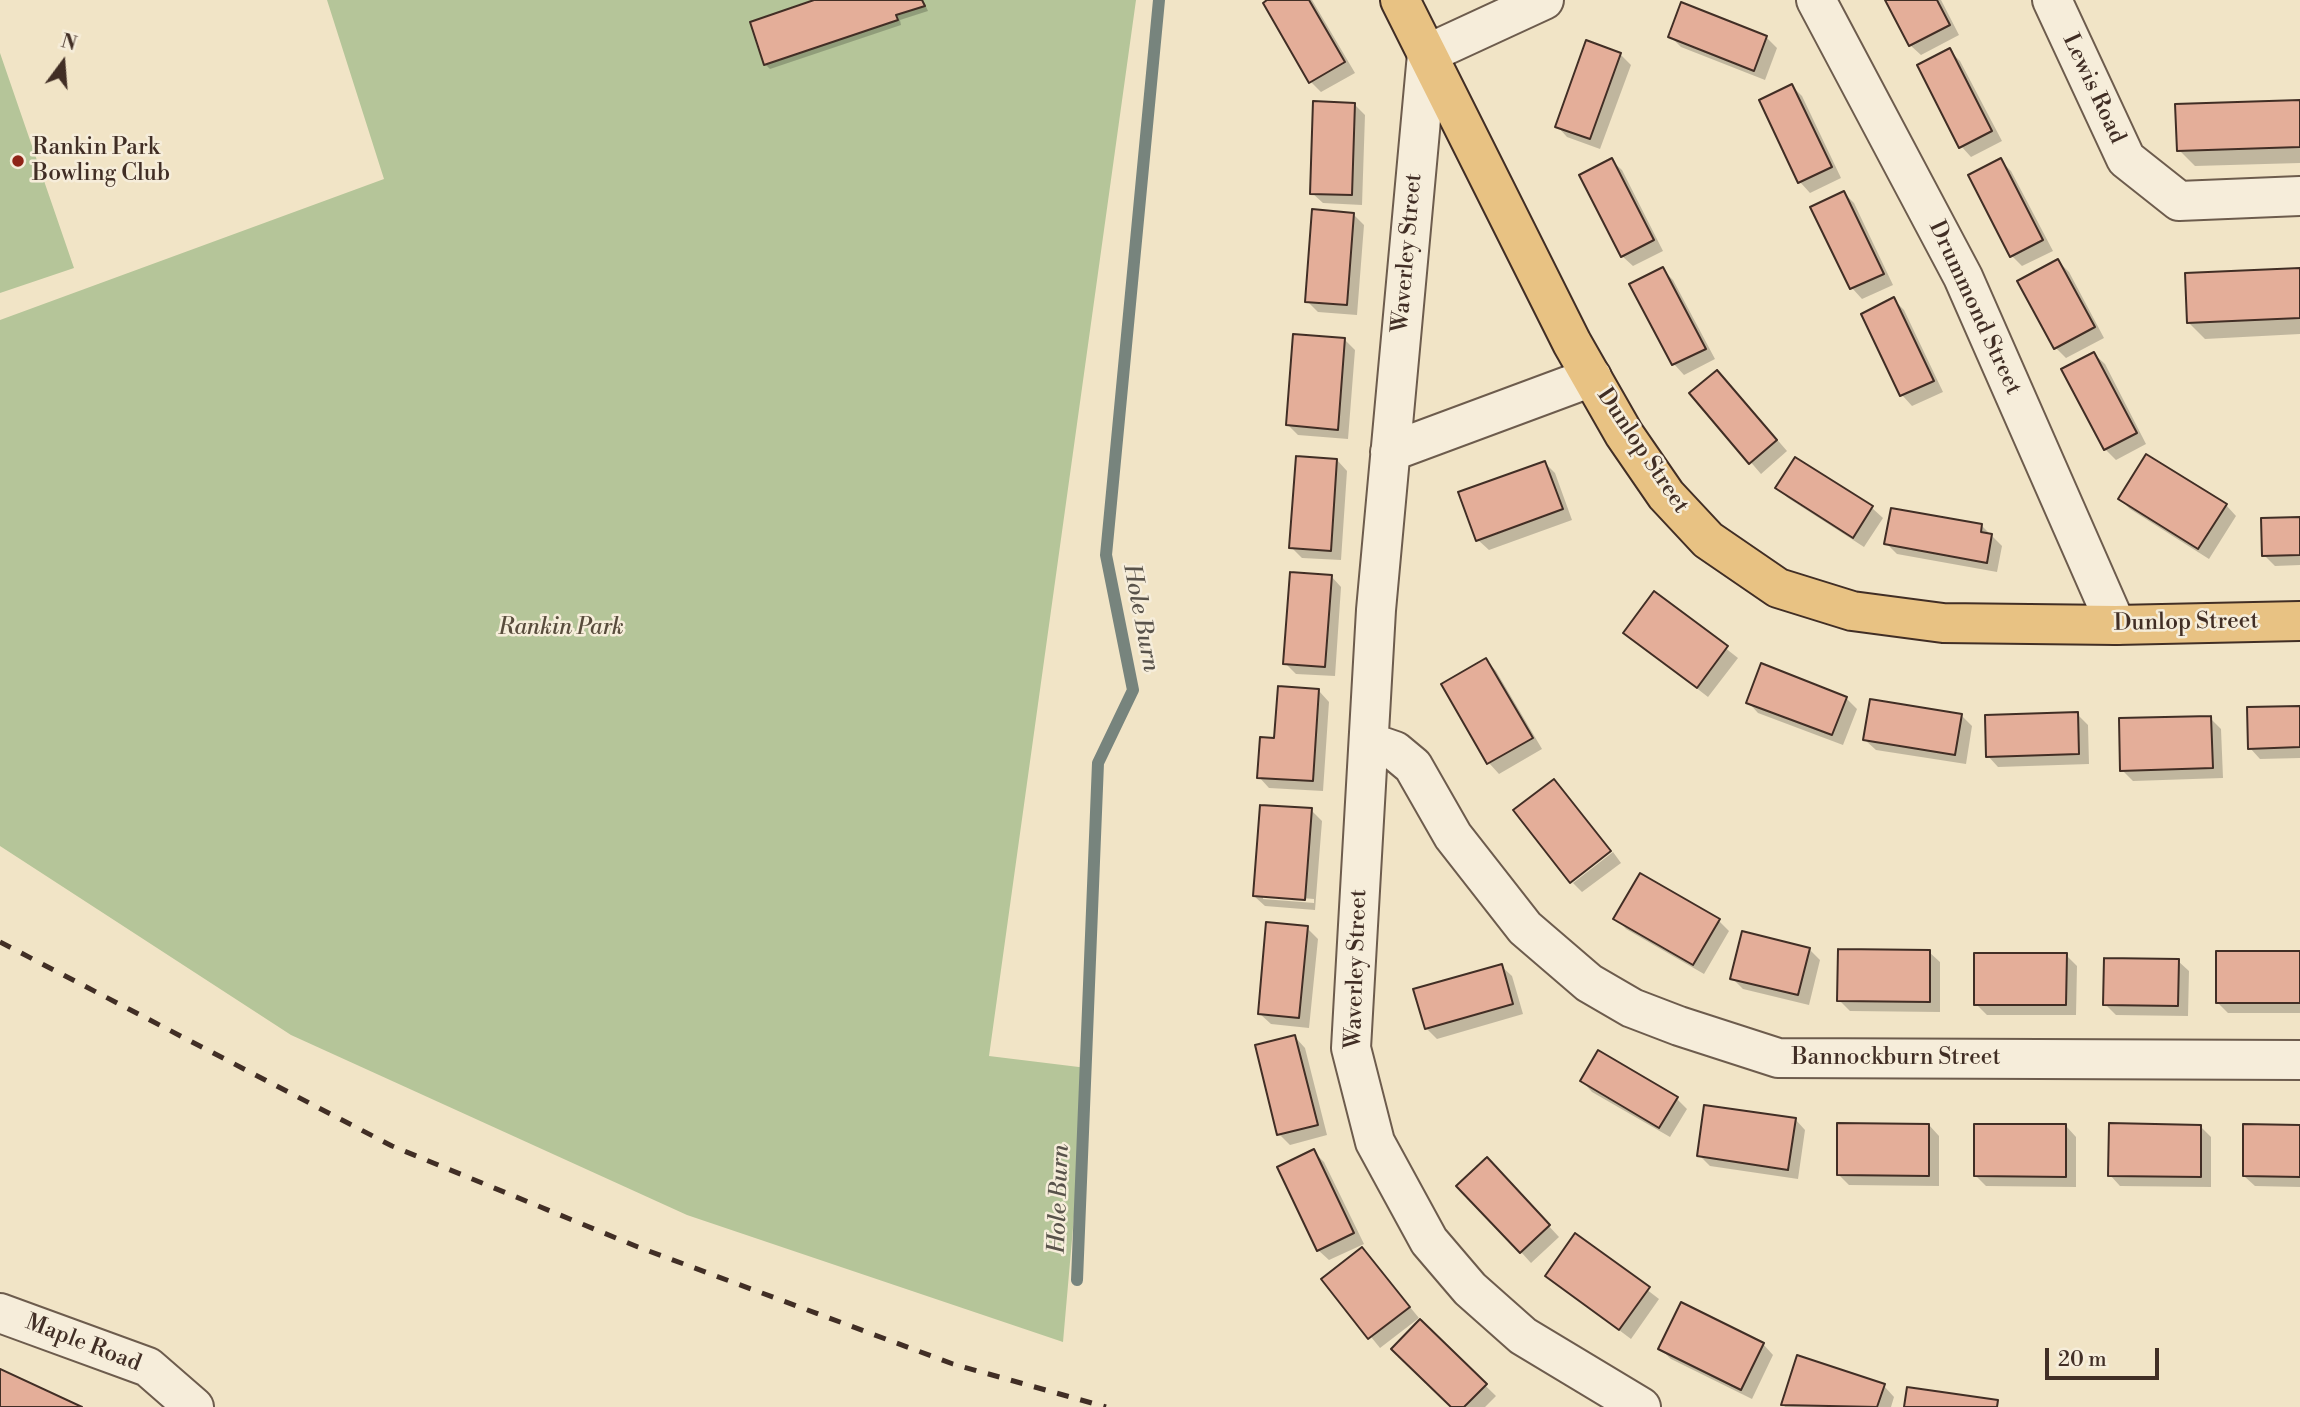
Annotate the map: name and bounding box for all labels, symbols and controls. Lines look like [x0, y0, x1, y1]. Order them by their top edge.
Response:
north arrow [28, 28, 98, 98]
text: N [58, 29, 79, 56]
street label: Lewis Road [2055, 30, 2131, 148]
place label: Rankin Park Bowling Club [32, 134, 170, 188]
marker: Rankin Park Bowling Club [10, 153, 26, 169]
street label: Waverley Street [1387, 172, 1429, 334]
street label: Drummond Street [1922, 217, 2026, 399]
street label: Dunlop Street [1590, 383, 1694, 519]
water label: Hole Burn [1115, 562, 1165, 674]
street label: Dunlop Street [2113, 608, 2259, 638]
park label: Rankin Park [498, 614, 624, 642]
street label: Waverley Street [1340, 889, 1374, 1049]
street label: Bannockburn Street [1791, 1044, 2001, 1072]
water label: Hole Burn [1044, 1144, 1076, 1254]
street label: Maple Road [21, 1309, 145, 1379]
scale bar [2048, 1334, 2162, 1378]
text: 20 m [2058, 1347, 2107, 1373]

